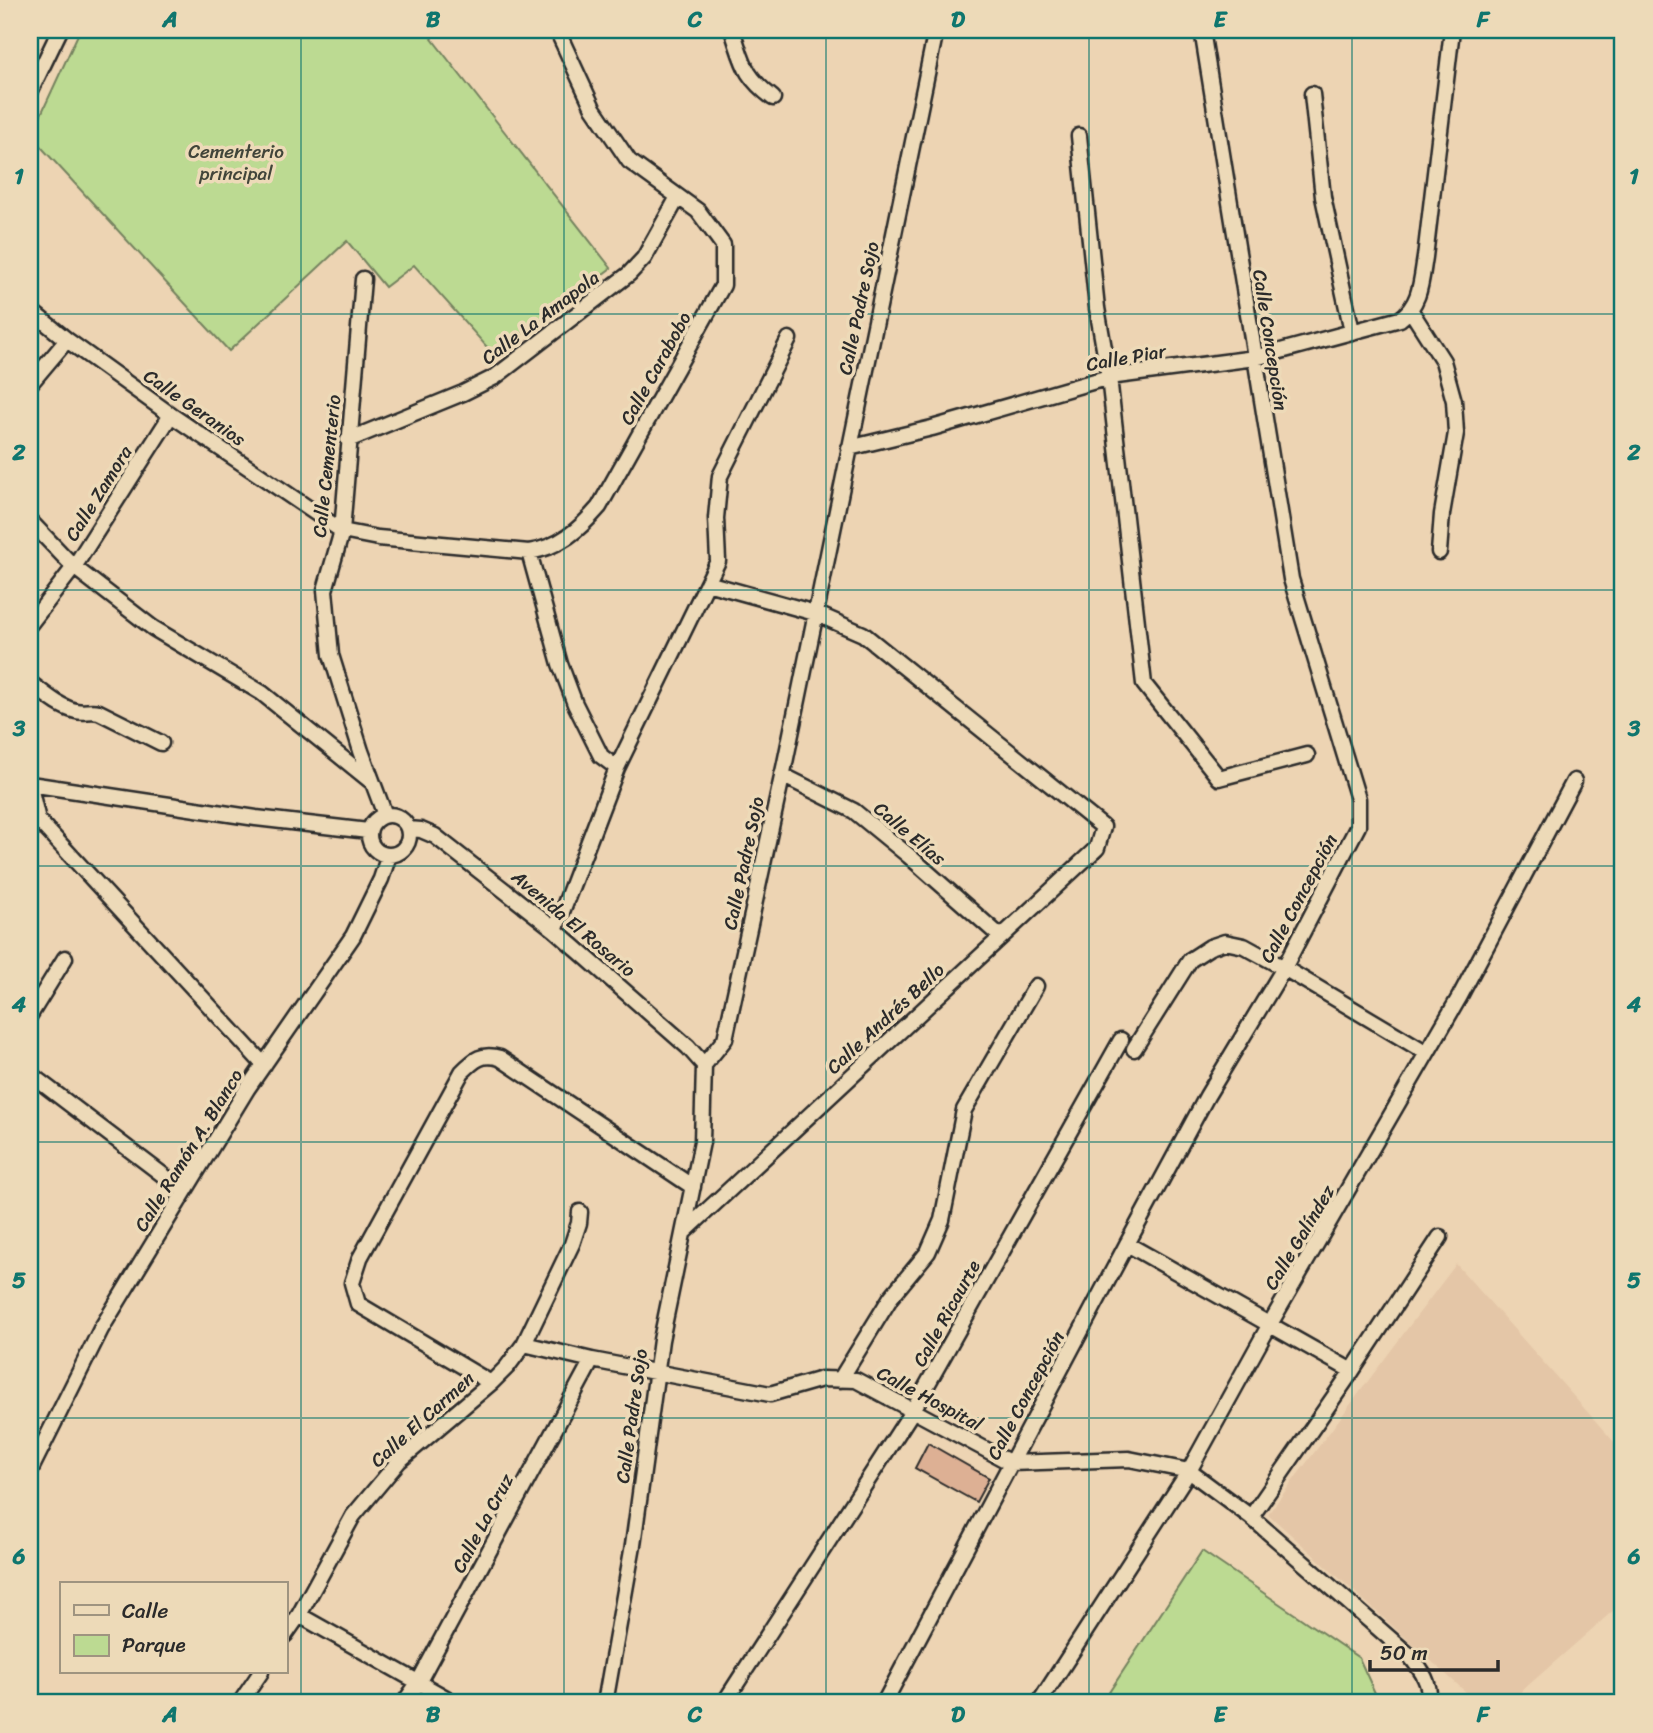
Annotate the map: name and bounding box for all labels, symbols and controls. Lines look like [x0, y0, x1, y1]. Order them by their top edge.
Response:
text: A [161, 0, 178, 40]
text: B [426, 0, 441, 40]
text: C [687, 0, 703, 40]
text: D [951, 0, 966, 40]
text: E [1214, 0, 1229, 40]
text: F [1476, 0, 1491, 40]
park label: Cementerio principal [188, 135, 284, 190]
text: 1 [14, 156, 24, 197]
text: 1 [1629, 156, 1639, 197]
street label: Calle Padre Sojo [828, 238, 889, 378]
street label: Calle La Amapola [474, 261, 607, 373]
street label: Calle Concepción [1243, 267, 1298, 413]
street label: Calle Carabobo [611, 305, 700, 431]
street label: Calle Piar [1084, 334, 1170, 381]
street label: Calle Geranios [137, 360, 253, 455]
street label: Calle Cementerio [303, 393, 350, 539]
text: 2 [11, 432, 26, 473]
text: 2 [1626, 432, 1641, 473]
street label: Calle Zamora [56, 438, 141, 548]
text: 3 [12, 708, 26, 749]
text: 3 [1627, 708, 1641, 749]
street label: Calle Padre Sojo [713, 793, 774, 933]
street label: Calle Elías [866, 793, 954, 874]
street label: Calle Concepción [1250, 828, 1346, 969]
street label: Avenida El Rosario [503, 861, 644, 986]
street label: Calle Andrés Bello [818, 954, 953, 1082]
text: 4 [11, 984, 27, 1025]
text: 4 [1626, 984, 1642, 1025]
street label: Calle Ramón A. Blanco [125, 1062, 252, 1238]
street label: Calle Galíndez [1255, 1177, 1344, 1296]
street label: Calle Ricaurte [903, 1254, 990, 1373]
text: 5 [12, 1260, 26, 1301]
text: 5 [1627, 1260, 1641, 1301]
street label: Calle Concepción [977, 1325, 1073, 1466]
street label: Calle Padre Sojo [606, 1347, 657, 1485]
street label: Calle Hospital [871, 1357, 989, 1441]
street label: Calle El Carmen [362, 1363, 482, 1476]
street label: Calle La Cruz [442, 1467, 523, 1579]
text: 6 [11, 1536, 26, 1577]
text: 6 [1626, 1536, 1641, 1577]
legend [60, 1582, 287, 1674]
text: Calle [122, 1592, 169, 1630]
text: Parque [122, 1626, 186, 1664]
scale bar [1370, 1628, 1497, 1672]
text: 50 m [1380, 1634, 1428, 1672]
text: A [161, 1694, 178, 1733]
text: B [426, 1694, 441, 1733]
text: C [687, 1694, 703, 1733]
text: D [951, 1694, 966, 1733]
text: E [1214, 1694, 1229, 1733]
text: F [1476, 1694, 1491, 1733]

